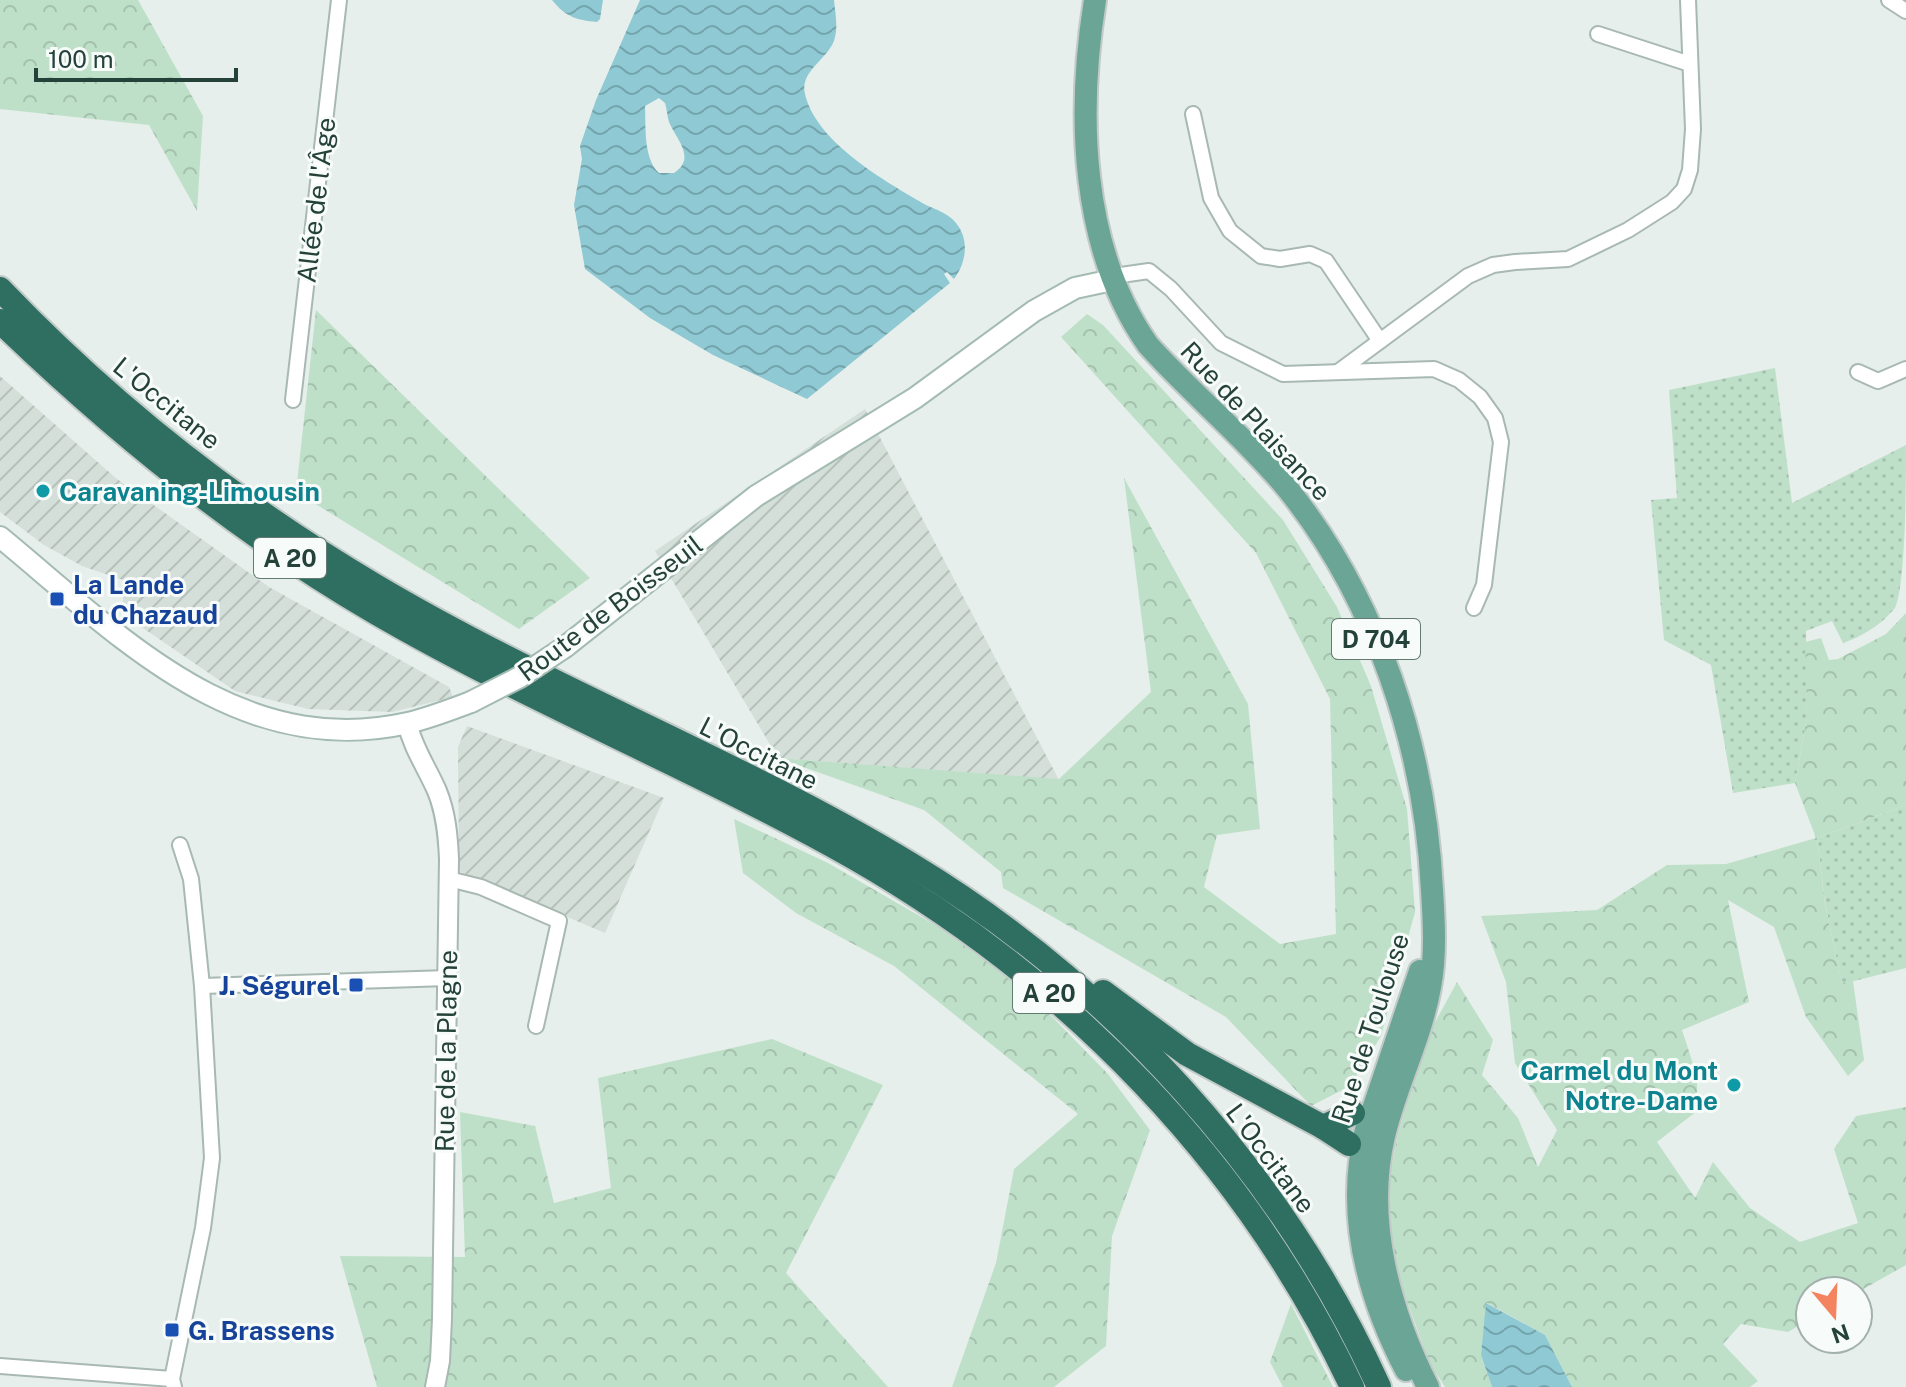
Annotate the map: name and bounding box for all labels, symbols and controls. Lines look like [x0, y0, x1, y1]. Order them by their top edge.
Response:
scale bar [36, 32, 236, 82]
text: 100 m [48, 45, 114, 73]
street label: Allée de l'Âge [290, 115, 342, 285]
street label: Rue de Plaisance [1174, 335, 1338, 507]
street label: L'Occitane [107, 350, 227, 456]
place label: Caravaning-Limousin [59, 476, 320, 507]
marker: Caravaning-Limousin [34, 482, 52, 500]
street label: Route de Boisseuil [512, 529, 708, 687]
road number: A 20 [254, 538, 326, 578]
place label: La Lande du Chazaud [73, 569, 218, 630]
marker: La Lande du Chazaud [48, 590, 66, 608]
road number: D 704 [1332, 619, 1420, 659]
street label: L'Occitane [695, 710, 823, 796]
street label: Rue de Toulouse [1325, 929, 1415, 1127]
street label: Rue de la Plagne [429, 950, 463, 1152]
place label: J. Ségurel [219, 970, 340, 1001]
road number: A 20 [1013, 973, 1085, 1013]
marker: J. Ségurel [347, 976, 365, 994]
place label: Carmel du Mont Notre-Dame [1520, 1055, 1718, 1116]
marker: Carmel du Mont Notre-Dame [1725, 1076, 1743, 1094]
street label: L'Occitane [1220, 1097, 1322, 1219]
north arrow [1794, 1275, 1874, 1355]
place label: G. Brassens [188, 1315, 335, 1346]
text: N [1828, 1319, 1853, 1349]
marker: G. Brassens [163, 1321, 181, 1339]

